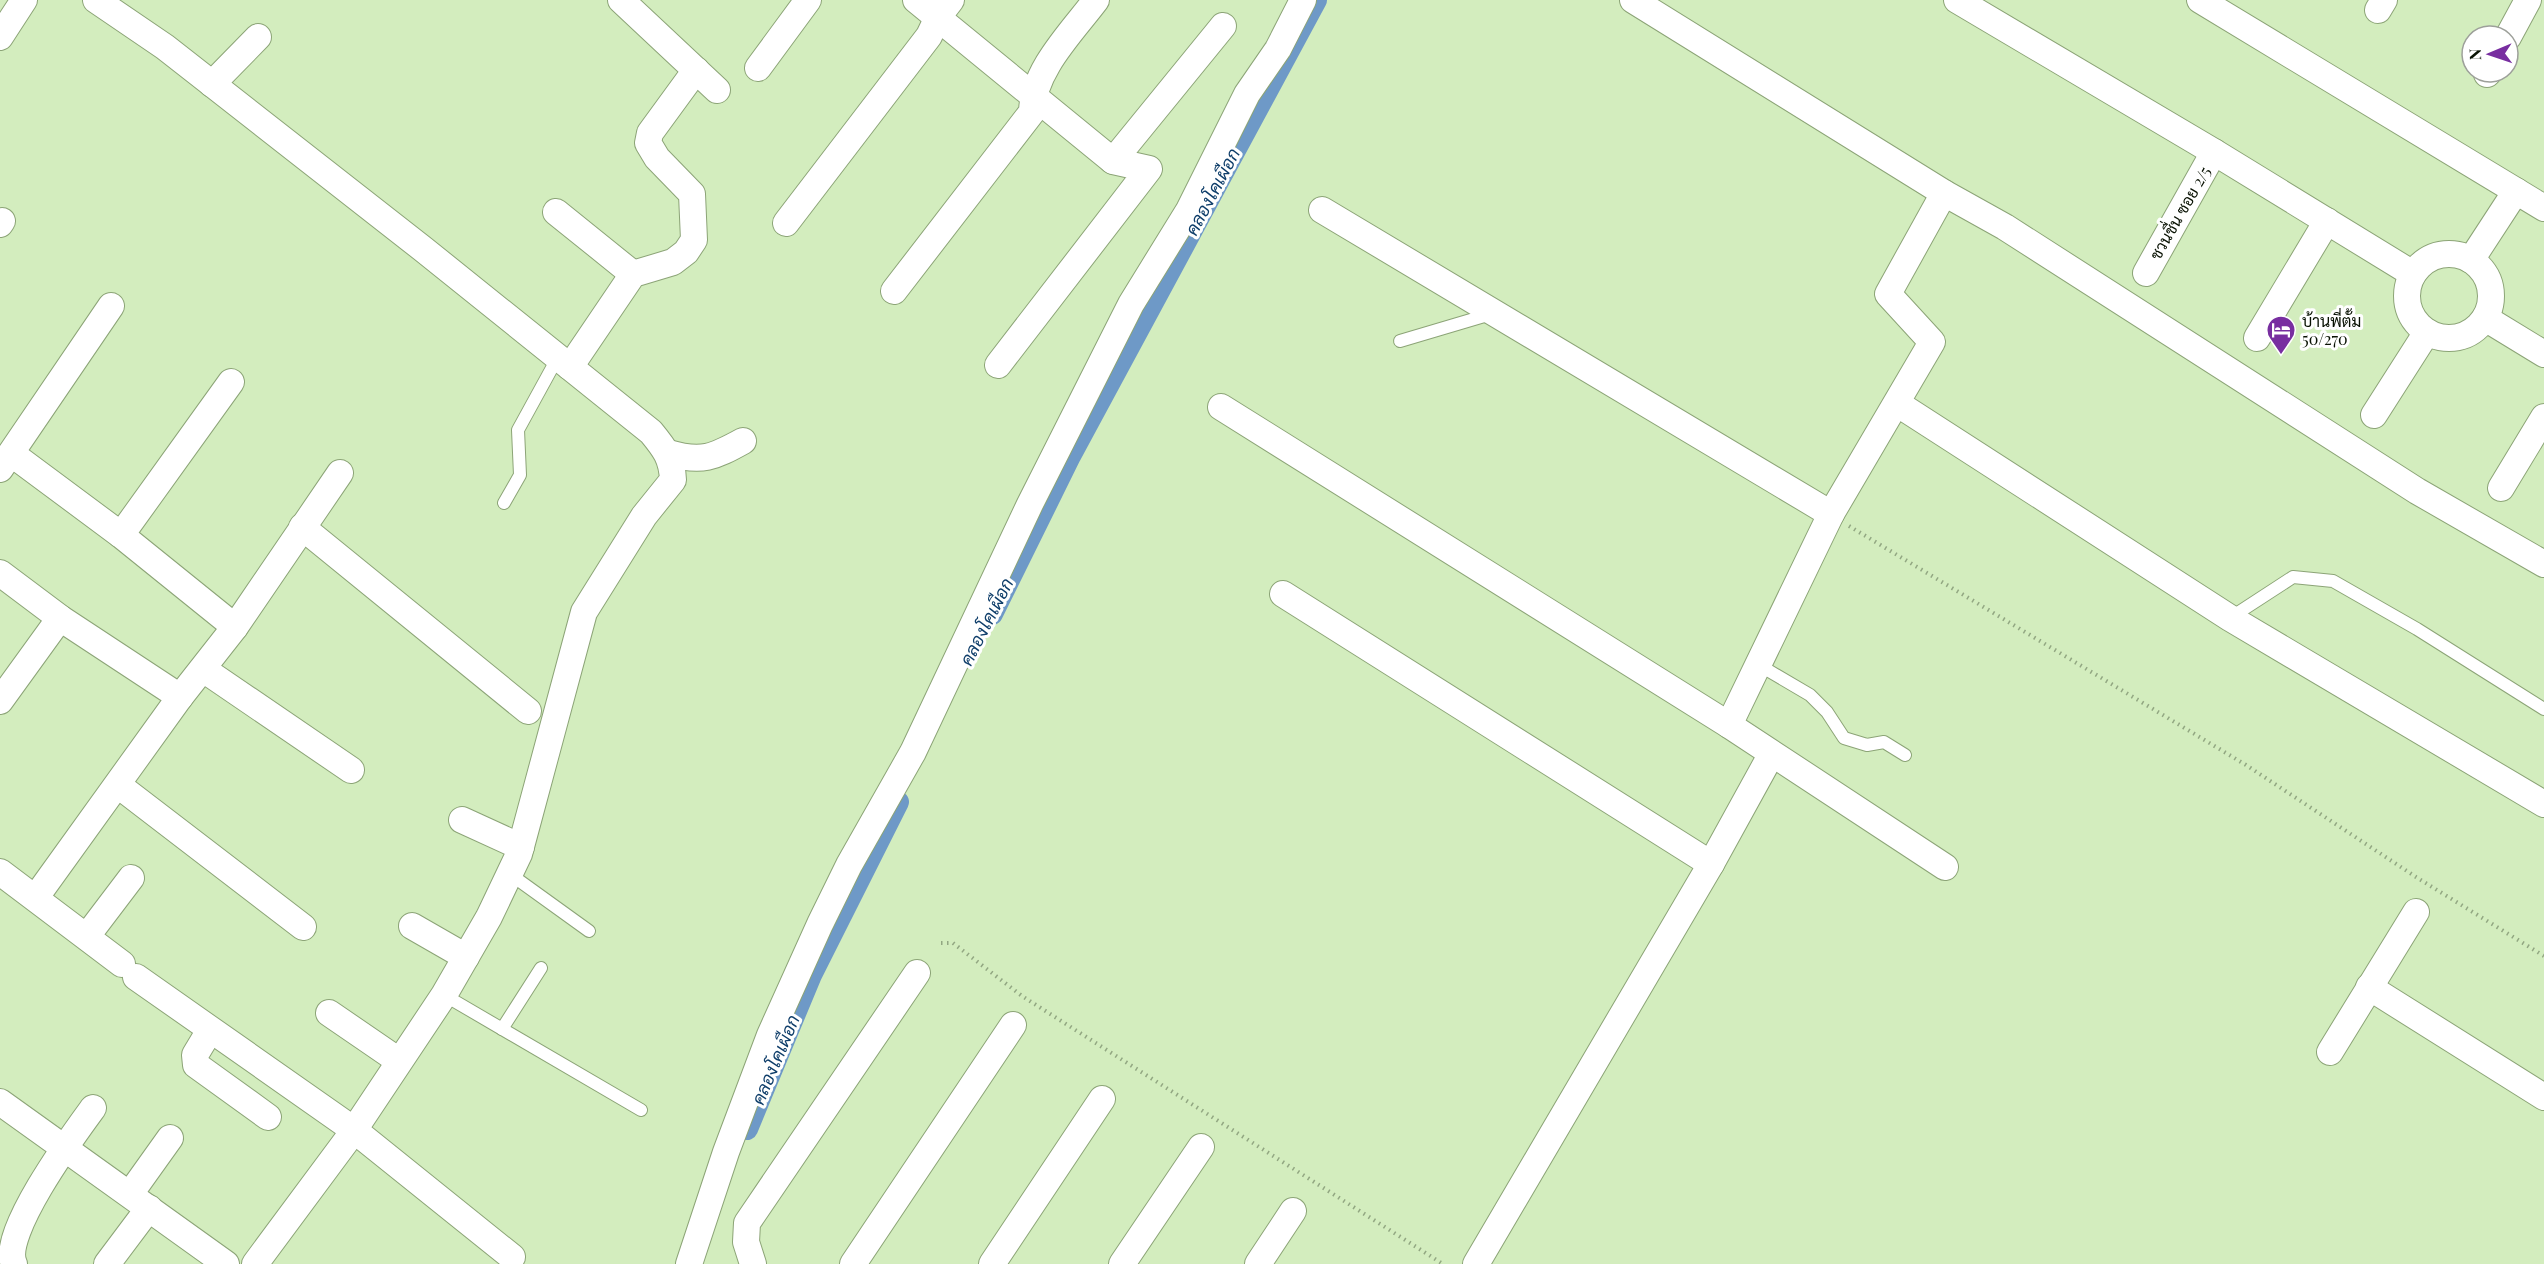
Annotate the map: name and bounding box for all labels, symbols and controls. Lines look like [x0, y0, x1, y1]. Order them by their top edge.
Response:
north arrow [2460, 24, 2520, 84]
text: N [2464, 48, 2485, 61]
water label: คลองโคเผือก [1179, 144, 1245, 239]
street label: ชวนชื่น ซอย 2/5 [2142, 161, 2215, 263]
place label: บ้านพี่ตั้ม 50/270 [2302, 307, 2361, 349]
hotel icon: บ้านพี่ตั้ม 50/270 [2265, 314, 2297, 356]
water label: คลองโคเผือก [954, 574, 1018, 670]
water label: คลองโคเผือก [745, 1011, 805, 1108]

